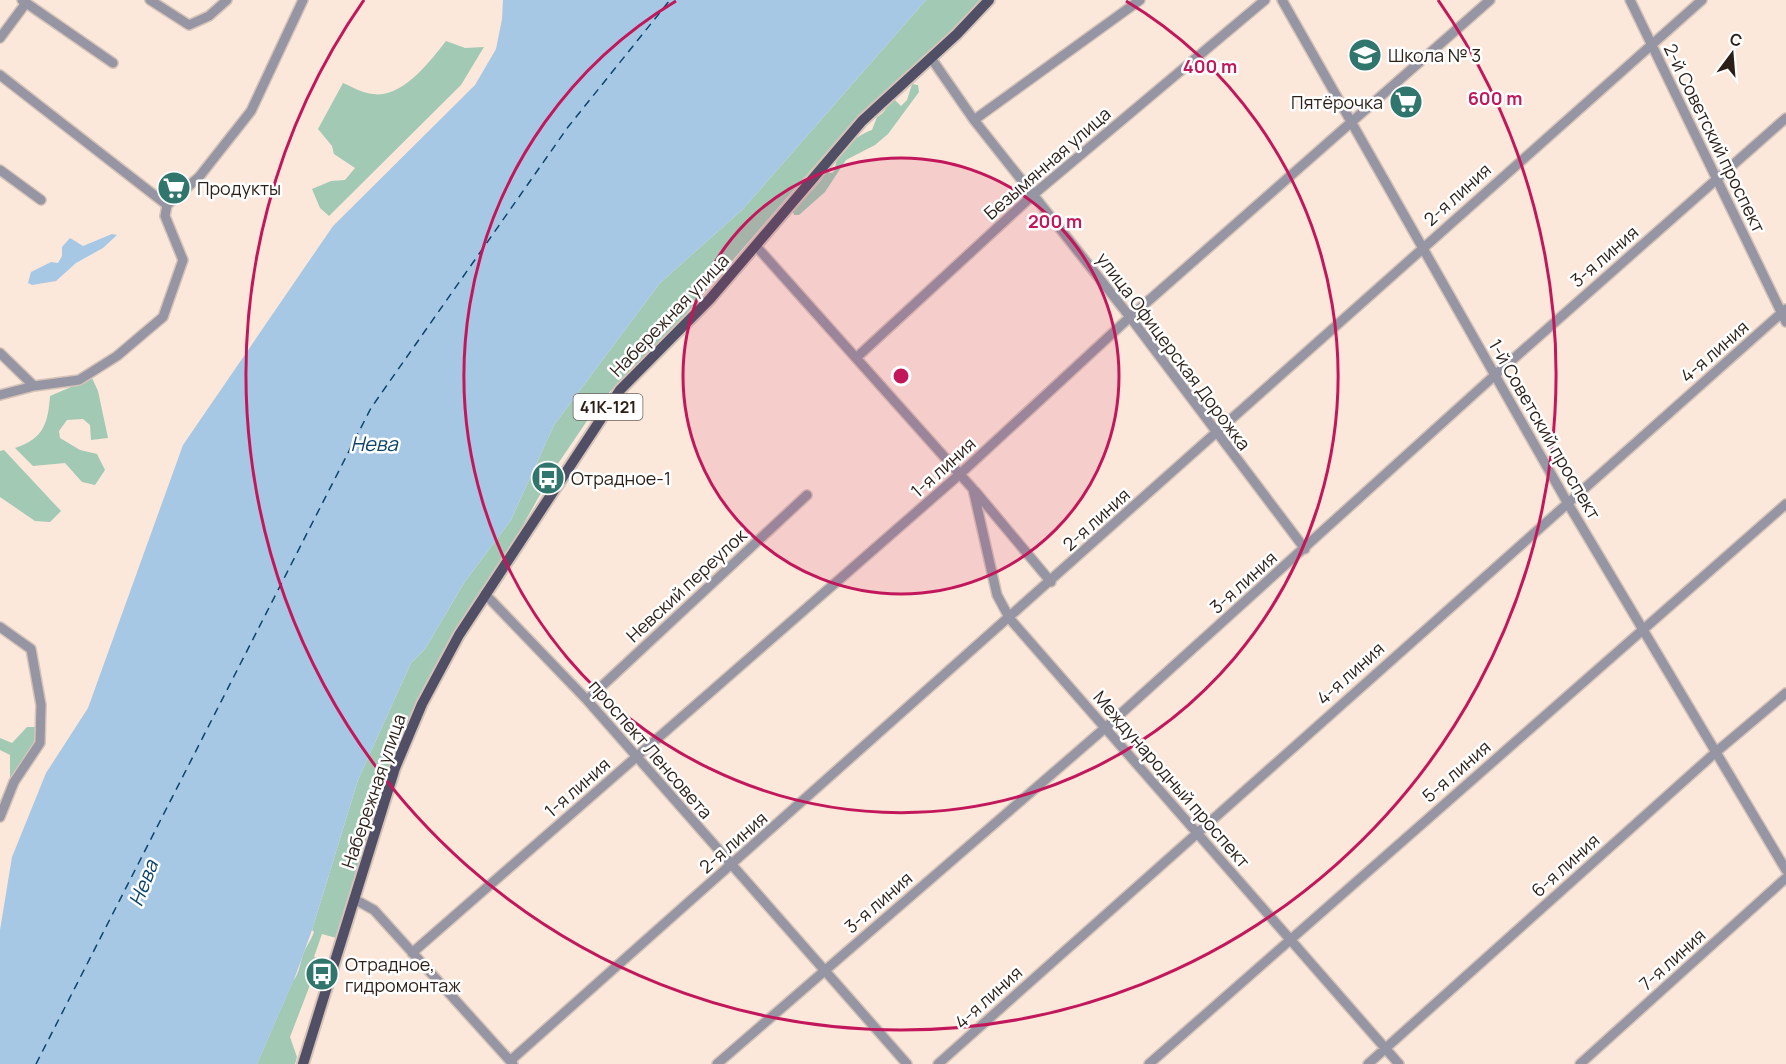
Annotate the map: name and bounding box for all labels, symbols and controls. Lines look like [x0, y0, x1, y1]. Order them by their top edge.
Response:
north arrow [1702, 24, 1762, 84]
school or university icon: Школа № 3 [1347, 37, 1383, 73]
street label: 2-й Советский проспект [1660, 40, 1770, 236]
place label: Школа № 3 [1388, 43, 1481, 67]
text: 400 m [1183, 54, 1237, 78]
supermarket icon: Пятёрочка [1388, 84, 1424, 120]
text: 600 m [1468, 86, 1522, 110]
place label: Пятёрочка [1291, 90, 1383, 114]
street label: Безымянная улица [979, 101, 1115, 225]
street label: 2-я линия [1418, 157, 1496, 231]
supermarket icon: Продукты [156, 170, 192, 206]
place label: Продукты [197, 176, 281, 200]
text: 200 m [1028, 209, 1082, 233]
street label: 3-я линия [1565, 220, 1643, 292]
street label: улица Офицерская Дорожка [1092, 247, 1256, 455]
street label: Набережная улица [604, 248, 734, 382]
street label: 4-я линия [1675, 315, 1753, 387]
street label: 1-й Советский проспект [1484, 335, 1606, 523]
centre of rings [891, 366, 911, 386]
road number: 41К-121 [574, 394, 642, 420]
water label: Нева [350, 430, 398, 457]
street label: 1-я линия [905, 431, 981, 503]
bus stop icon: Отрадное-1 [530, 460, 566, 496]
place label: Отрадное-1 [571, 466, 671, 490]
street label: 2-я линия [1057, 482, 1135, 556]
street label: Невский переулок [621, 522, 752, 647]
street label: 3-я линия [1204, 545, 1282, 619]
street label: 4-я линия [1311, 636, 1389, 710]
street label: проспект Ленсовета [584, 674, 718, 824]
street label: Международный проспект [1088, 685, 1256, 873]
street label: Набережная улица [335, 711, 411, 871]
street label: 5-я линия [1417, 735, 1495, 807]
street label: 1-я линия [539, 752, 615, 822]
street label: 2-я линия [694, 806, 772, 878]
street label: 6-я линия [1526, 828, 1604, 902]
water label: Нева [122, 855, 164, 910]
street label: 3-я линия [839, 866, 917, 938]
street label: 7-я линия [1634, 923, 1710, 995]
place label: Отрадное, гидромонтаж [345, 952, 461, 997]
bus stop icon: Отрадное, гидромонтаж [304, 956, 340, 992]
street label: 4-я линия [949, 960, 1027, 1034]

